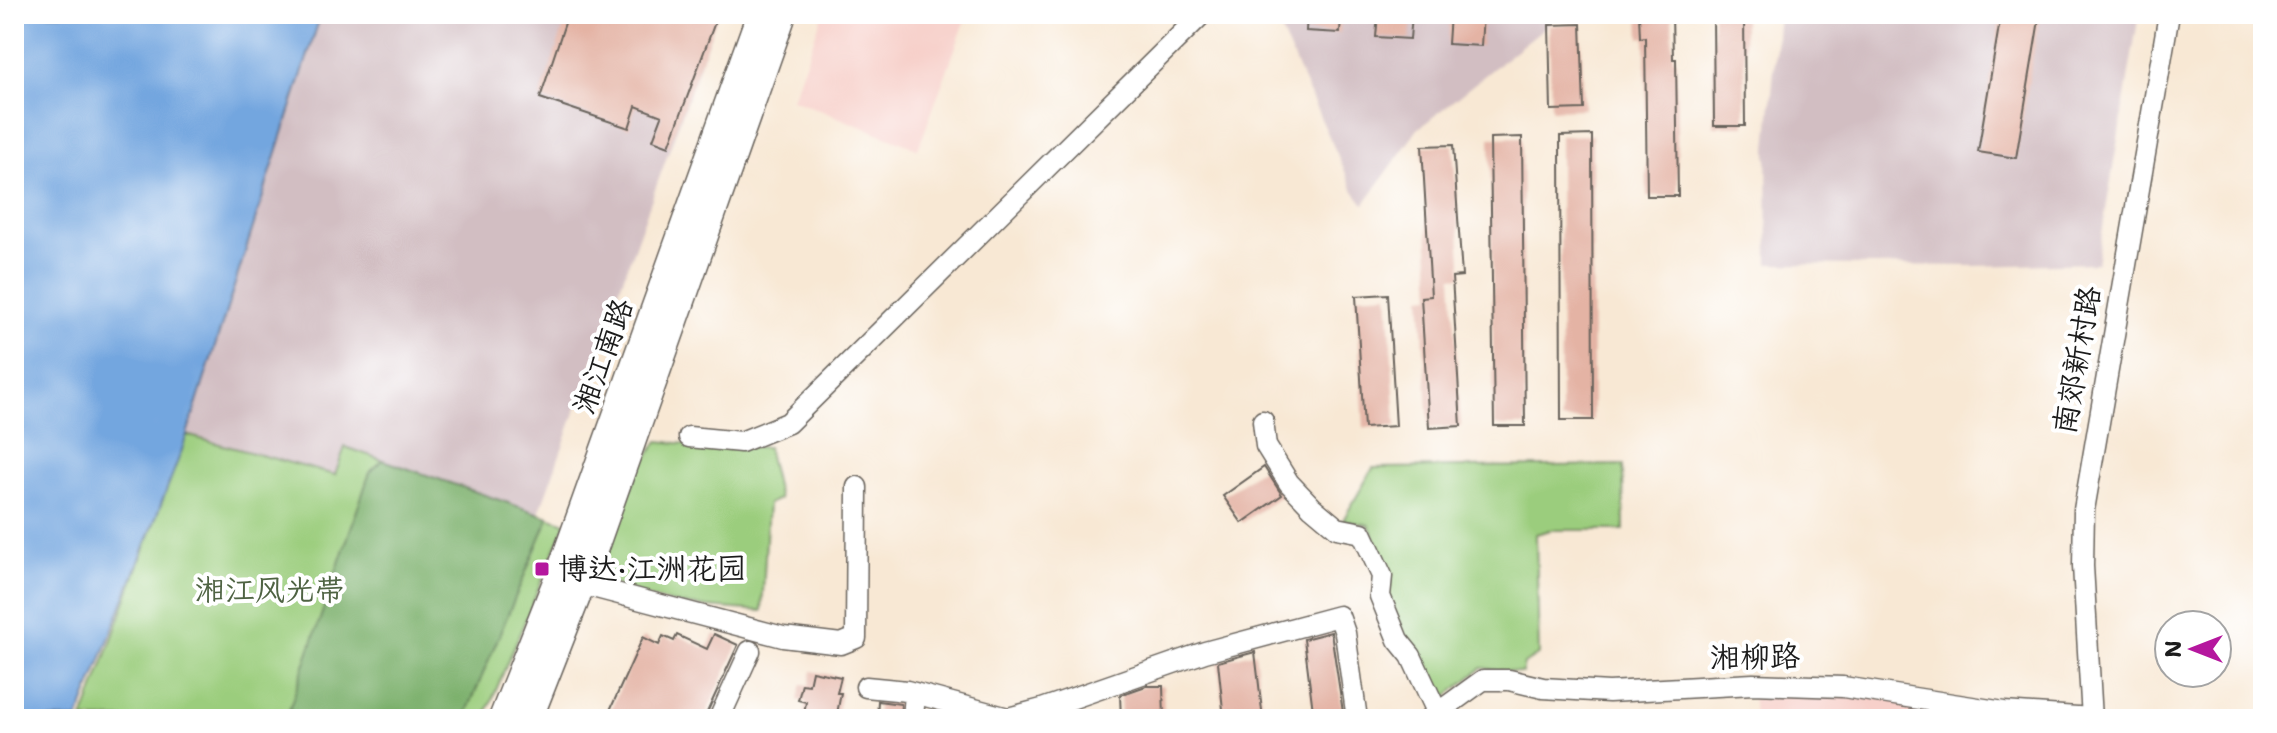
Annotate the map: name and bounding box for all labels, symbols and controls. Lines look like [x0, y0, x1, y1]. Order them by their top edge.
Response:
street label: 南郊新村路 [2043, 282, 2110, 437]
street label: 湘江南路 [563, 292, 642, 419]
place label: 博达·江洲花园 [558, 548, 746, 589]
marker: 博达·江洲花园 [533, 560, 551, 578]
park label: 湘江风光带 [195, 569, 345, 610]
north arrow [2153, 609, 2233, 689]
street label: 湘柳路 [1710, 635, 1800, 678]
text: N [2159, 640, 2188, 658]

